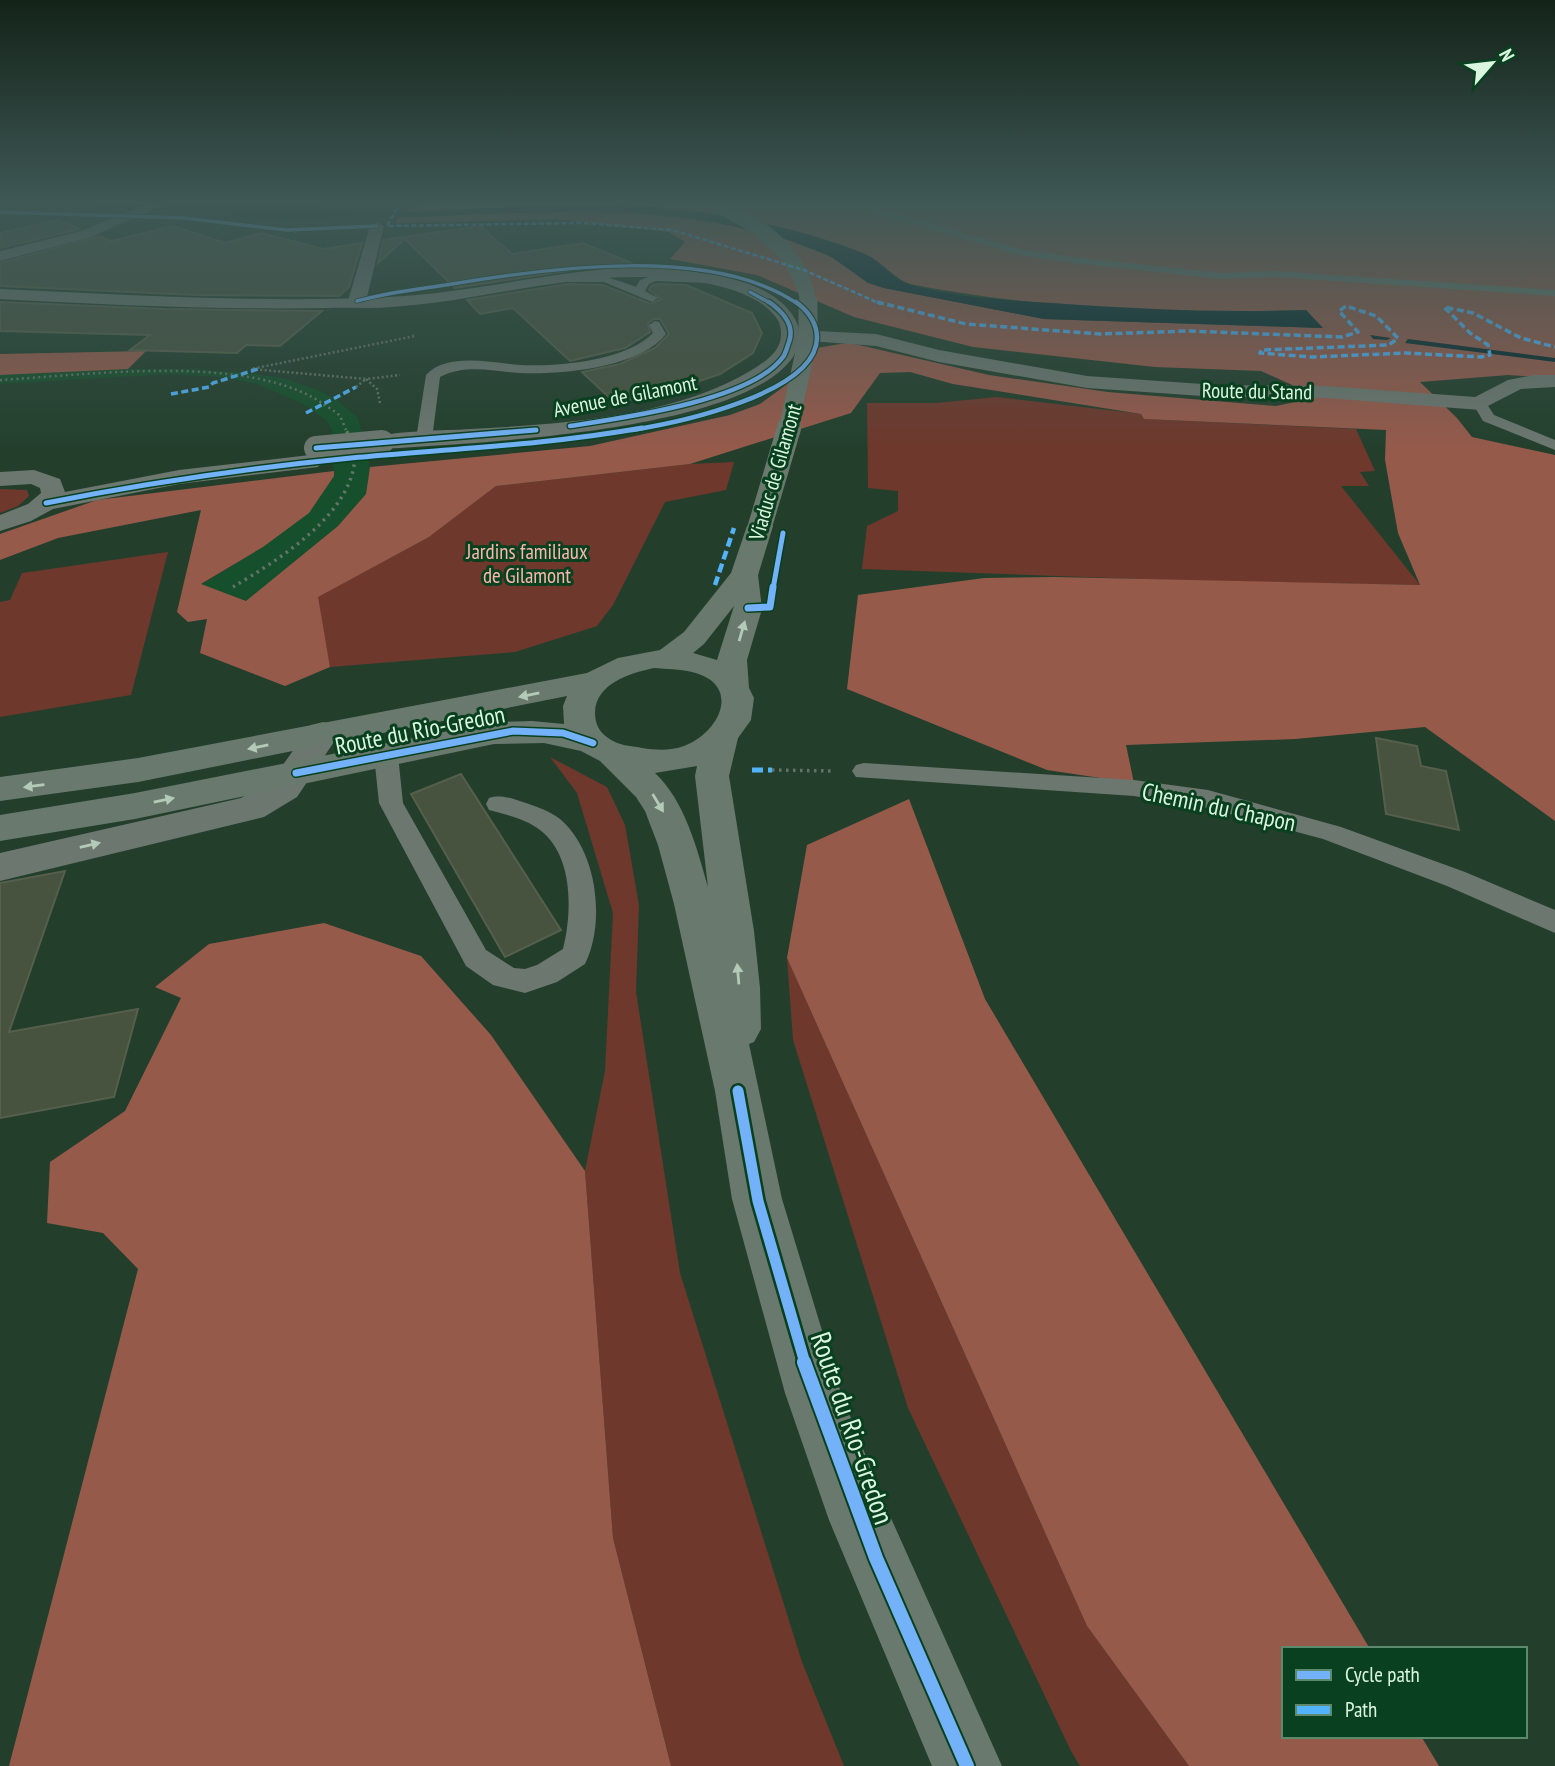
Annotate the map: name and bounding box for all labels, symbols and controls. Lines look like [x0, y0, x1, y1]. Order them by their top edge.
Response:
north arrow [1457, 28, 1527, 98]
text: N [1494, 45, 1520, 65]
street label: Avenue de Gilamont [551, 369, 699, 423]
street label: Route du Stand [1202, 377, 1312, 405]
street label: Viaduc de Gilamont [742, 401, 807, 544]
park label: Jardins familiaux de Gilamont [465, 538, 588, 589]
one-way arrow [737, 620, 748, 642]
one-way arrow [518, 690, 540, 701]
street label: Route du Rio-Gredon [332, 698, 508, 762]
one-way arrow [247, 741, 269, 752]
street label: Chemin du Chapon [1139, 776, 1299, 838]
one-way arrow [23, 780, 45, 791]
one-way arrow [652, 794, 665, 813]
one-way arrow [153, 795, 175, 806]
one-way arrow [79, 840, 101, 851]
one-way arrow [732, 963, 743, 985]
street label: Route du Rio-Gredon [803, 1327, 903, 1529]
legend [1282, 1647, 1527, 1738]
text: Cycle path [1345, 1661, 1420, 1688]
text: Path [1345, 1696, 1377, 1723]

